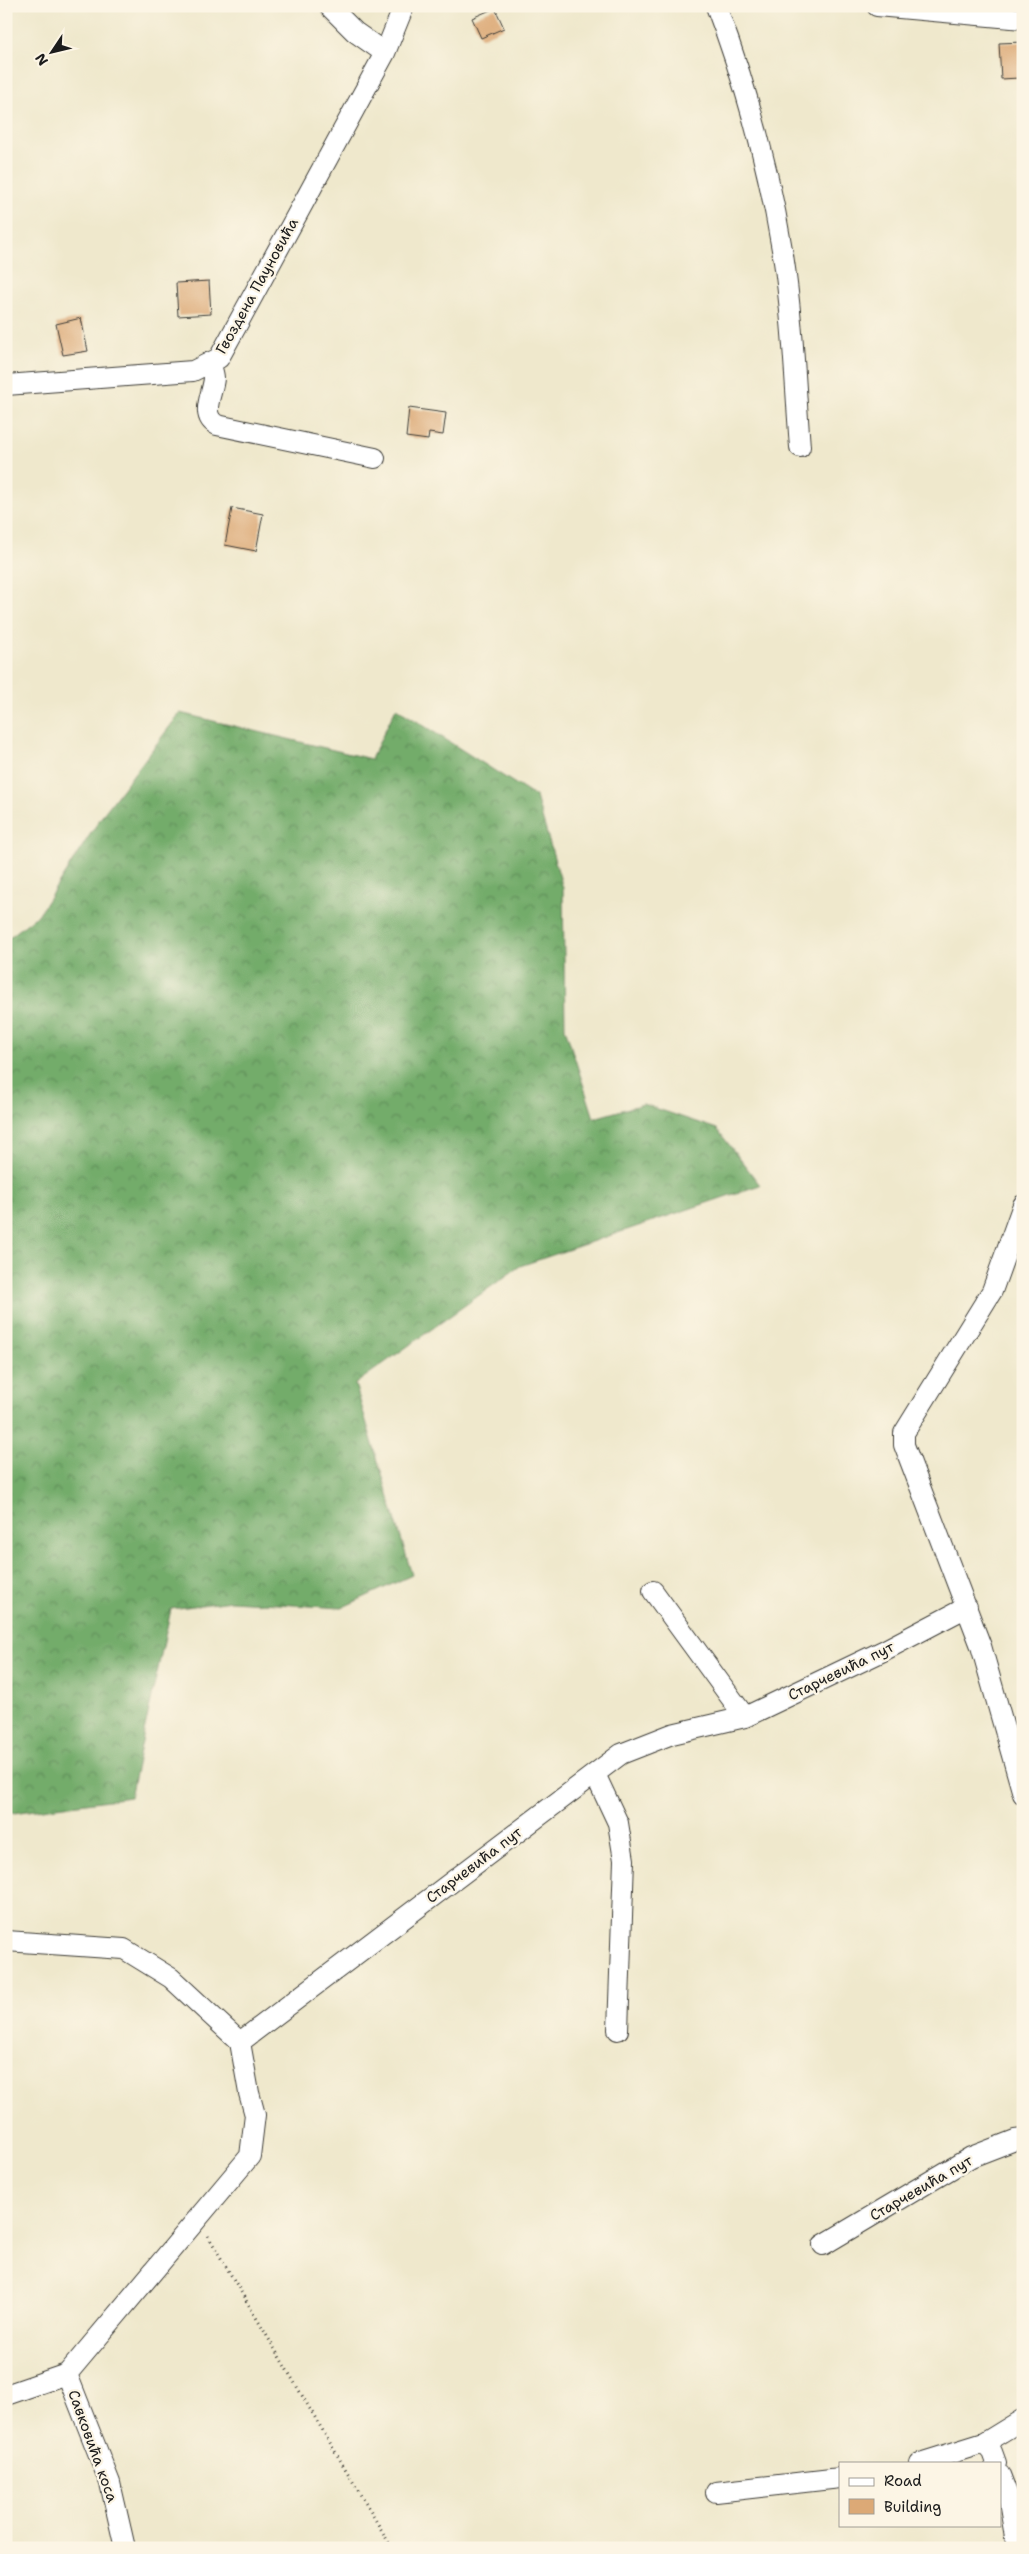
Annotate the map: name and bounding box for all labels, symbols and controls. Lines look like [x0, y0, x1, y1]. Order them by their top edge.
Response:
north arrow [28, 28, 78, 78]
text: N [31, 50, 52, 69]
street label: Гвоздена Пауновића [211, 214, 303, 358]
street label: Старчевића пут [785, 1637, 898, 1705]
street label: Старчевића пут [422, 1822, 526, 1908]
street label: Старчевића пут [866, 2150, 976, 2226]
street label: Савковића коса [63, 2387, 123, 2505]
legend [839, 2462, 1002, 2526]
text: Road [884, 2471, 922, 2491]
text: Building [884, 2497, 941, 2517]

